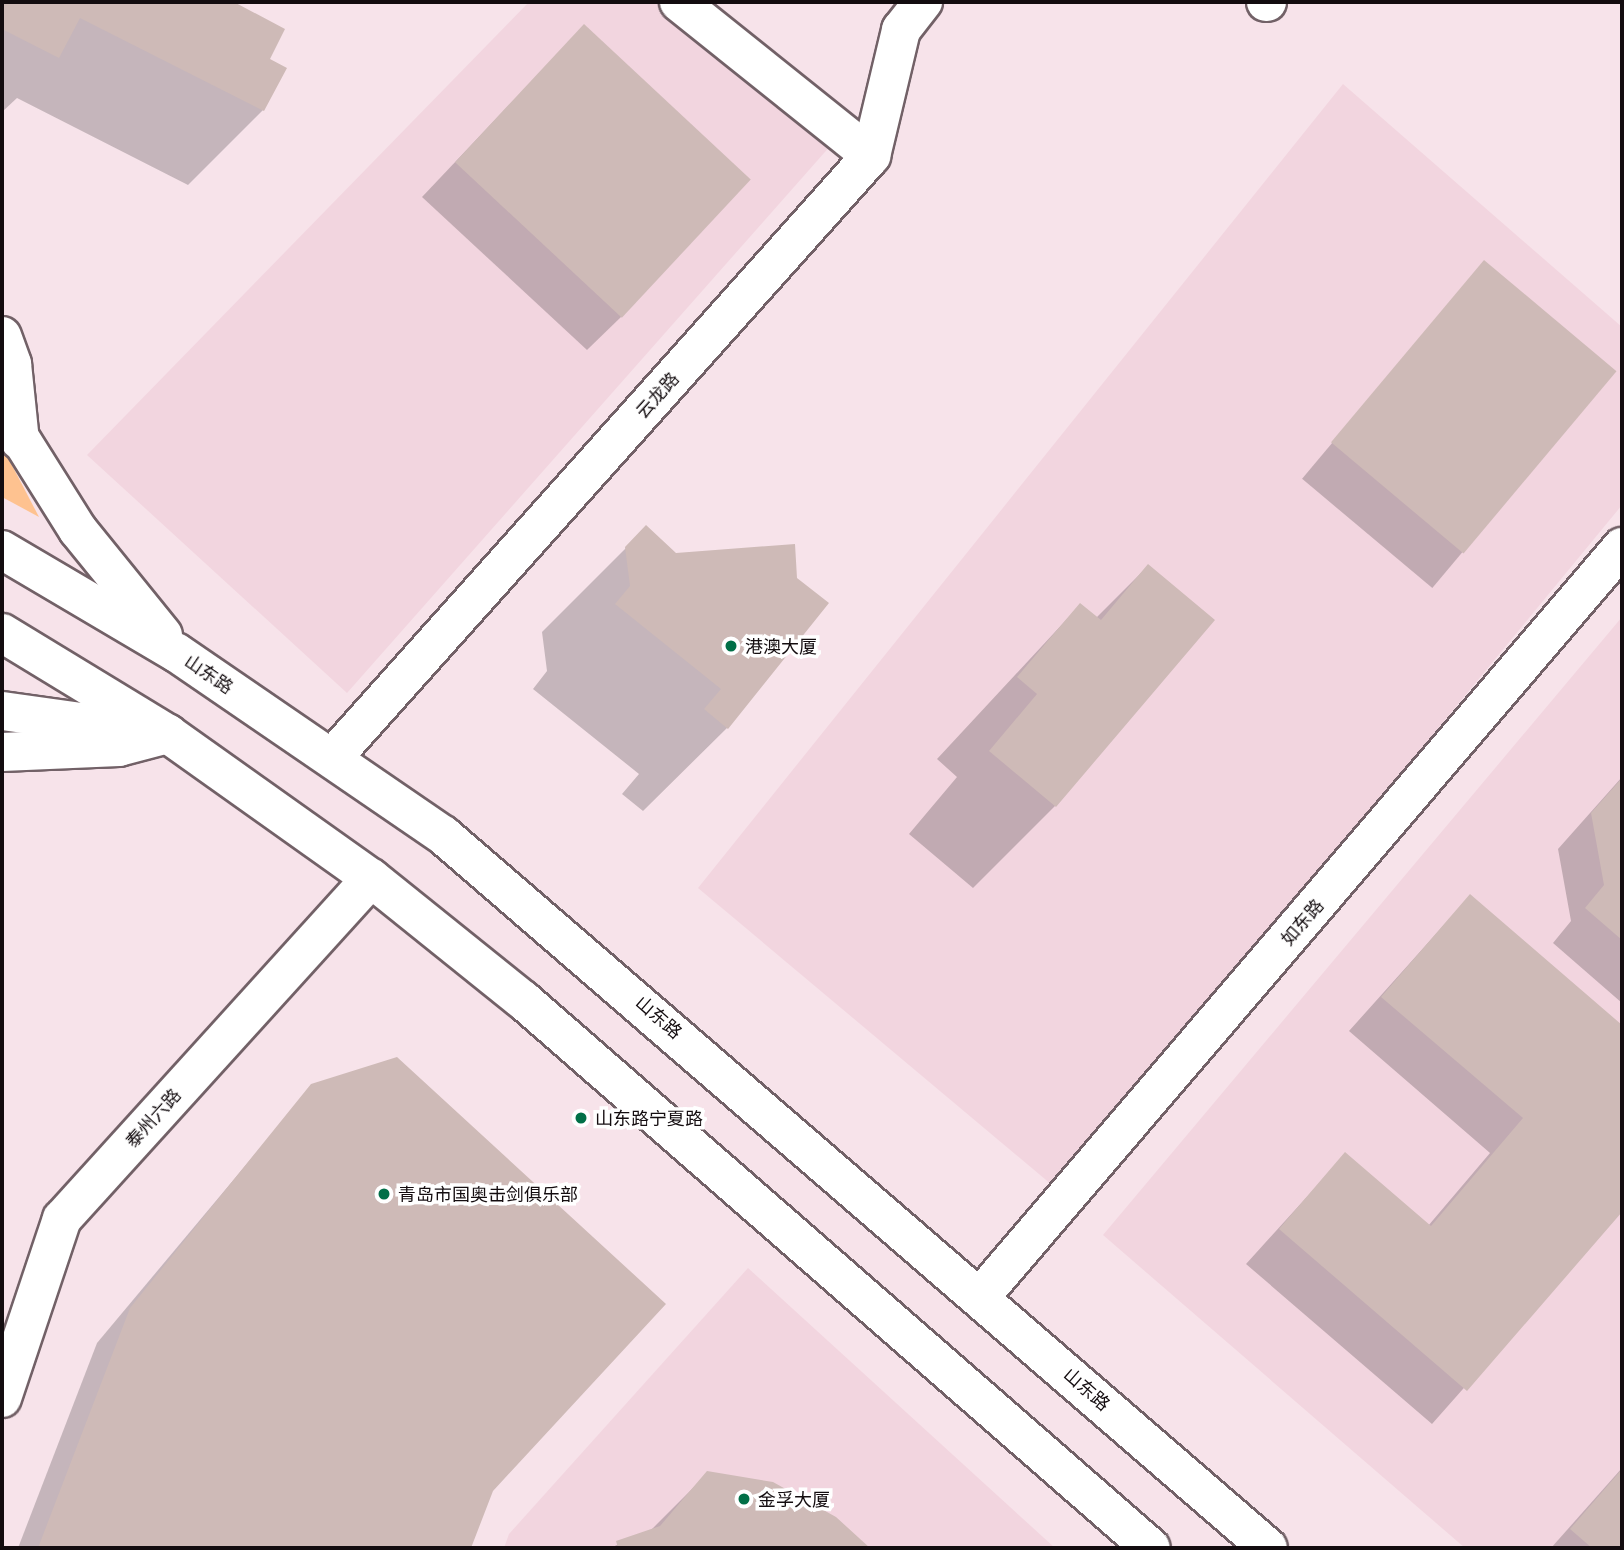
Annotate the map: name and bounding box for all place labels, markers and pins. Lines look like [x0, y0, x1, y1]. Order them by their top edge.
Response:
place label: 港澳大厦 [745, 635, 817, 657]
marker: 港澳大厦 [723, 638, 739, 654]
place label: 山东路宁夏路 [595, 1107, 703, 1129]
marker: 山东路宁夏路 [573, 1110, 589, 1126]
place label: 青岛市国奥击剑俱乐部 [398, 1183, 578, 1205]
marker: 青岛市国奥击剑俱乐部 [376, 1186, 392, 1202]
place label: 金孚大厦 [758, 1488, 830, 1510]
marker: 金孚大厦 [736, 1491, 752, 1507]

